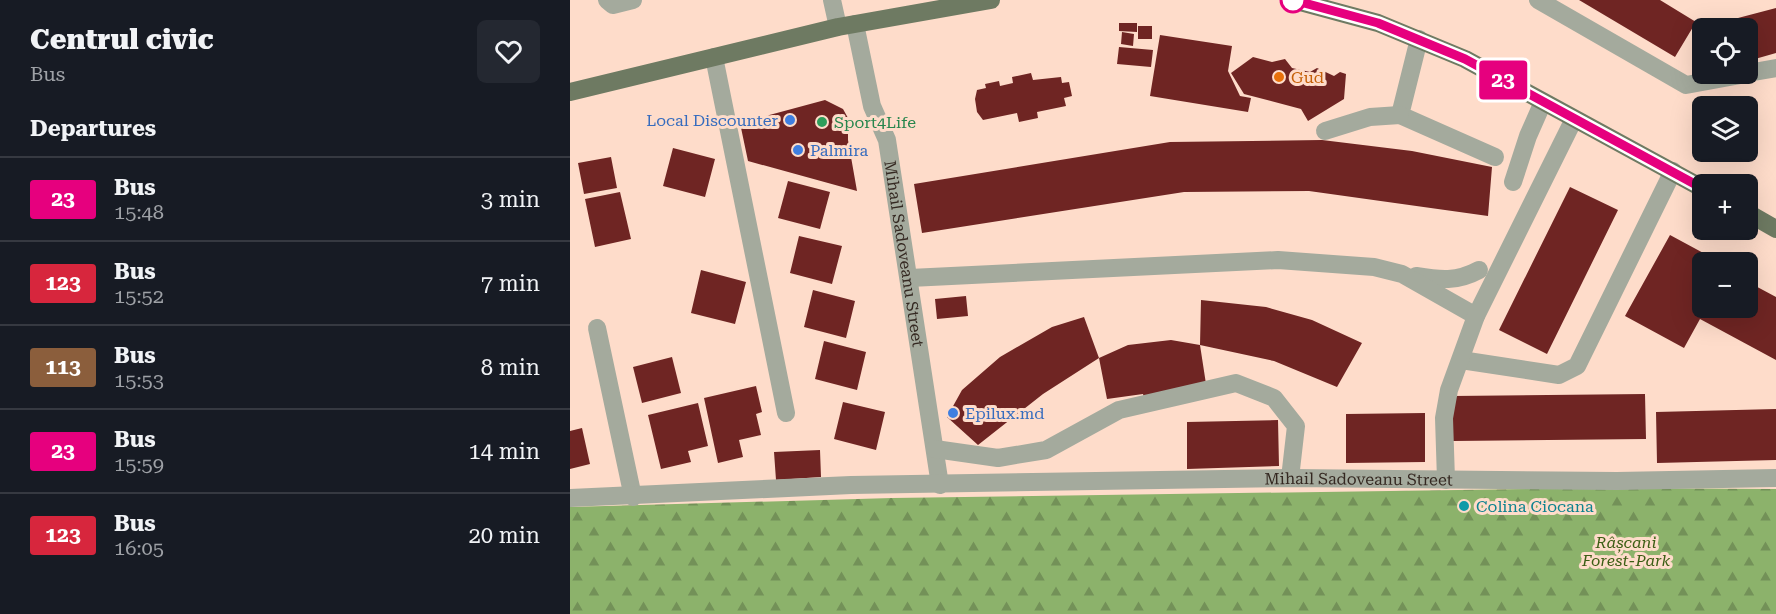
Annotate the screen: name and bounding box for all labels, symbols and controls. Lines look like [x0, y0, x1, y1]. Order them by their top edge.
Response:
unlabelled marker [1280, 0, 1306, 13]
map controls [1692, 18, 1758, 318]
button: locate [1692, 18, 1758, 84]
button: heart [477, 20, 540, 83]
text: Centrul civic [30, 23, 214, 56]
line badge: 23 [1476, 60, 1530, 100]
text: Bus [30, 62, 65, 86]
place label: Gud [1291, 68, 1324, 87]
text: 23 [1491, 68, 1515, 92]
marker: Gud [1272, 70, 1286, 84]
button: layers [1692, 96, 1758, 162]
place label: Local Discounter [646, 111, 778, 130]
marker: Local Discounter [783, 113, 797, 127]
place label: Sport4Life [834, 113, 916, 132]
marker: Sport4Life [815, 115, 829, 129]
text: Departures [30, 116, 156, 141]
place label: Palmira [810, 141, 869, 160]
marker: Palmira [791, 143, 805, 157]
street label: Mihail Sadoveanu Street [881, 159, 928, 348]
button: + [1692, 174, 1758, 240]
text: Bus [114, 175, 156, 200]
text: 23 [51, 187, 75, 211]
text: 3 min [481, 187, 540, 212]
text: 15:48 [114, 200, 164, 224]
button: − [1692, 252, 1758, 318]
text: Bus [114, 259, 156, 284]
text: 123 [45, 271, 81, 295]
text: 7 min [481, 271, 540, 296]
text: 15:52 [114, 284, 164, 308]
text: Bus [114, 343, 156, 368]
text: 113 [45, 355, 81, 379]
text: 8 min [481, 355, 540, 380]
text: 15:53 [114, 368, 164, 392]
place label: Epilux.md [965, 404, 1045, 423]
marker: Epilux.md [946, 406, 960, 420]
text: Bus [114, 427, 156, 452]
text: 23 [51, 439, 75, 463]
text: 14 min [469, 439, 540, 464]
text: 15:59 [114, 452, 164, 476]
street label: Mihail Sadoveanu Street [1264, 468, 1453, 489]
place label: Colina Ciocana [1476, 497, 1594, 516]
marker: Colina Ciocana [1457, 499, 1471, 513]
text: Bus [114, 511, 156, 536]
text: 123 [45, 523, 81, 547]
text: 20 min [469, 523, 540, 548]
park label: Râșcani Forest-Park [1581, 533, 1670, 570]
text: 16:05 [114, 536, 164, 560]

